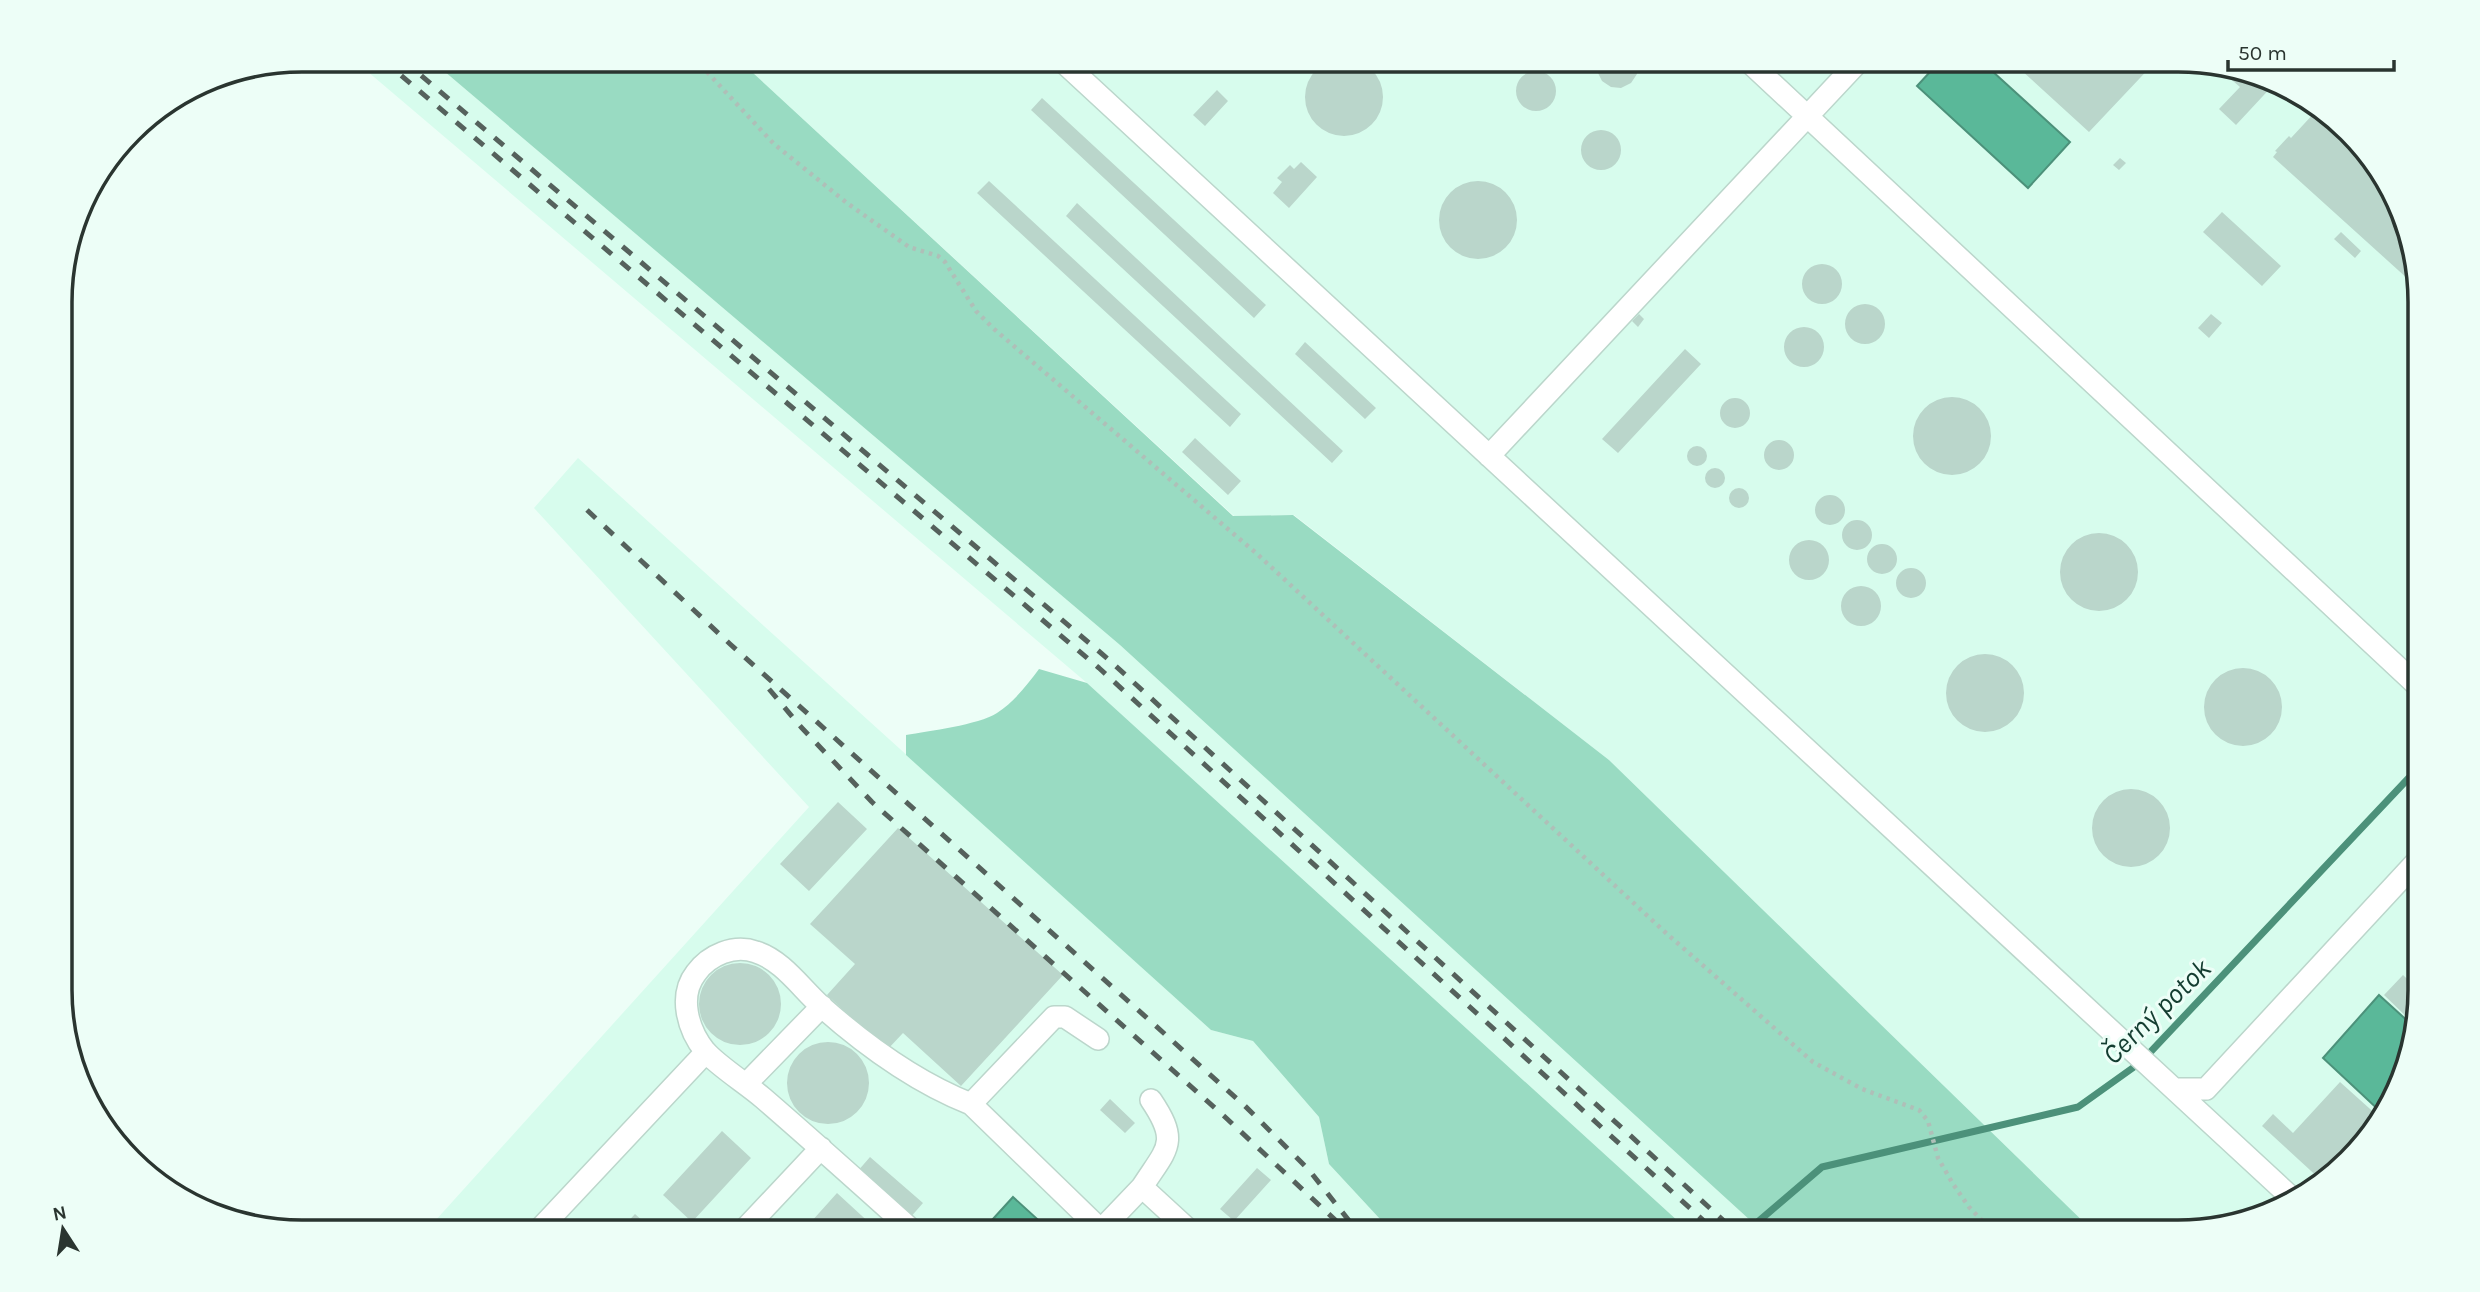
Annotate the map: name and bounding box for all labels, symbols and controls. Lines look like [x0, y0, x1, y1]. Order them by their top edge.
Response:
scale bar [2228, 28, 2394, 72]
text: 50 m [2238, 41, 2287, 65]
water label: Černý potok [2095, 951, 2218, 1071]
north arrow [28, 1194, 98, 1264]
text: N [51, 1201, 69, 1226]

